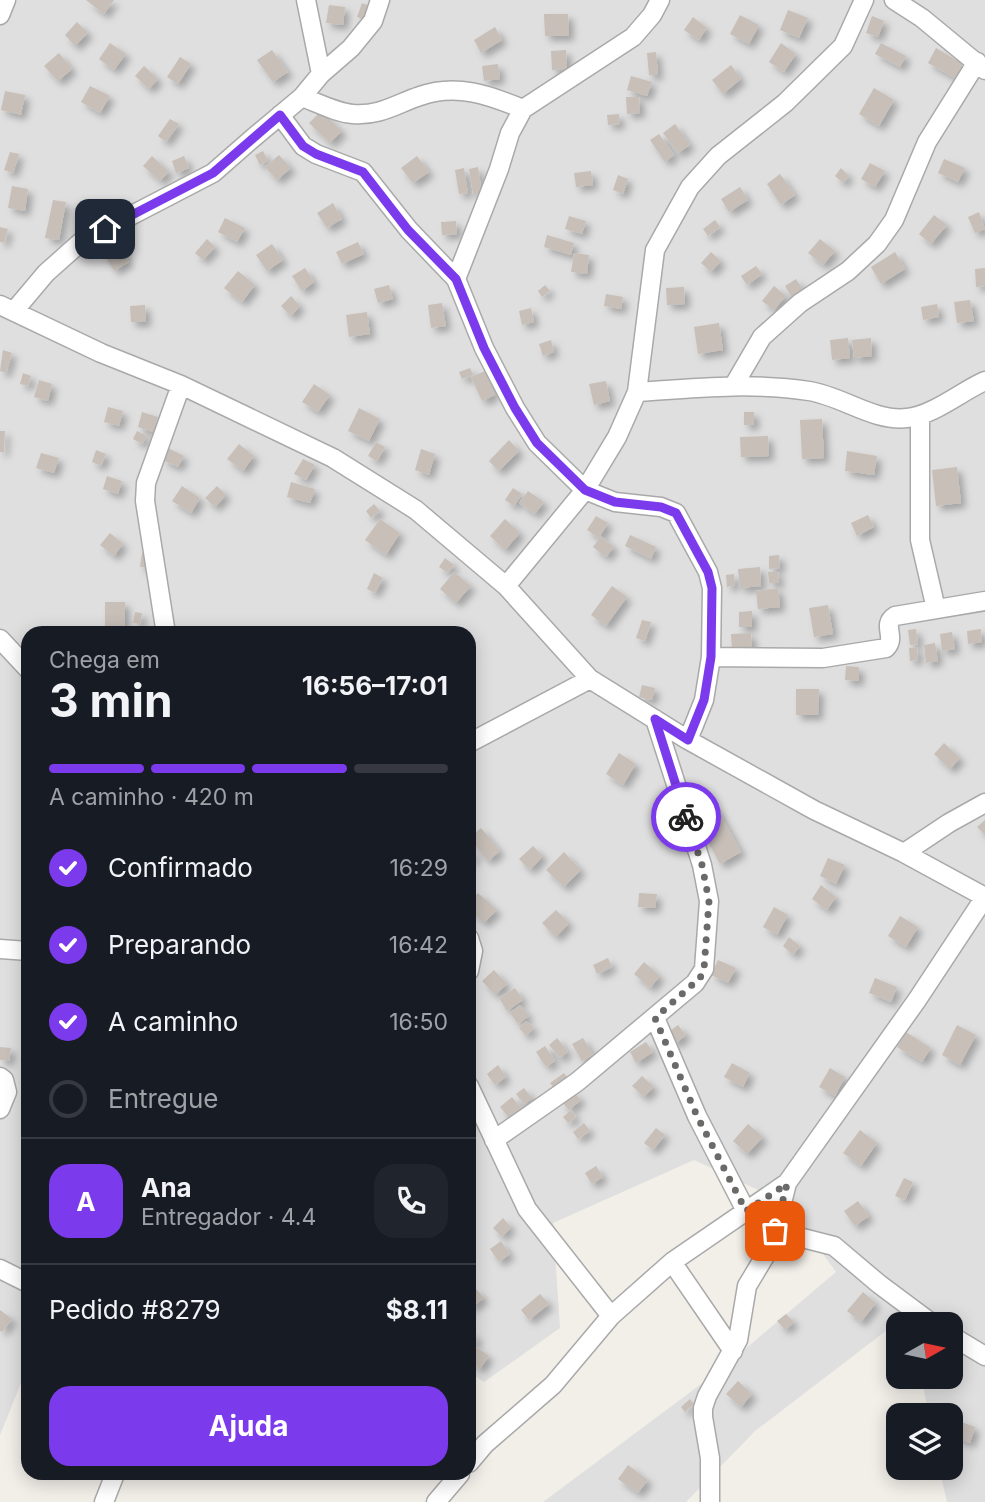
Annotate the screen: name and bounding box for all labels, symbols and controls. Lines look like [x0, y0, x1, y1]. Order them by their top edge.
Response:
pin [75, 199, 135, 259]
icon: home [86, 210, 124, 248]
text: Chega em [49, 646, 160, 674]
text: 16:56–17:01 [302, 670, 448, 701]
text: 3 min [49, 672, 173, 728]
courier [651, 782, 721, 852]
text: A caminho · 420 m [49, 783, 254, 811]
icon: bike [667, 798, 705, 836]
icon: check [49, 849, 87, 887]
text: Confirmado [108, 852, 253, 883]
text: 16:29 [389, 854, 448, 882]
icon: check [49, 926, 87, 964]
text: Preparando [108, 929, 251, 960]
text: 16:42 [389, 931, 448, 959]
icon: check [49, 1003, 87, 1041]
text: A caminho [108, 1006, 238, 1037]
text: 16:50 [389, 1008, 448, 1036]
text: Entregue [108, 1083, 219, 1114]
button: phone [374, 1164, 448, 1238]
text: Ana [141, 1172, 192, 1203]
text: A [76, 1186, 96, 1217]
pin [745, 1201, 805, 1261]
text: Entregador · 4.4 [141, 1203, 316, 1231]
icon: bag [756, 1212, 794, 1250]
text: Pedido #8279 [49, 1294, 221, 1325]
text: $8.11 [386, 1294, 448, 1325]
north arrow [886, 1312, 962, 1390]
map controls [886, 1312, 963, 1480]
button: Ajuda [49, 1386, 448, 1466]
button: layers [886, 1403, 963, 1480]

